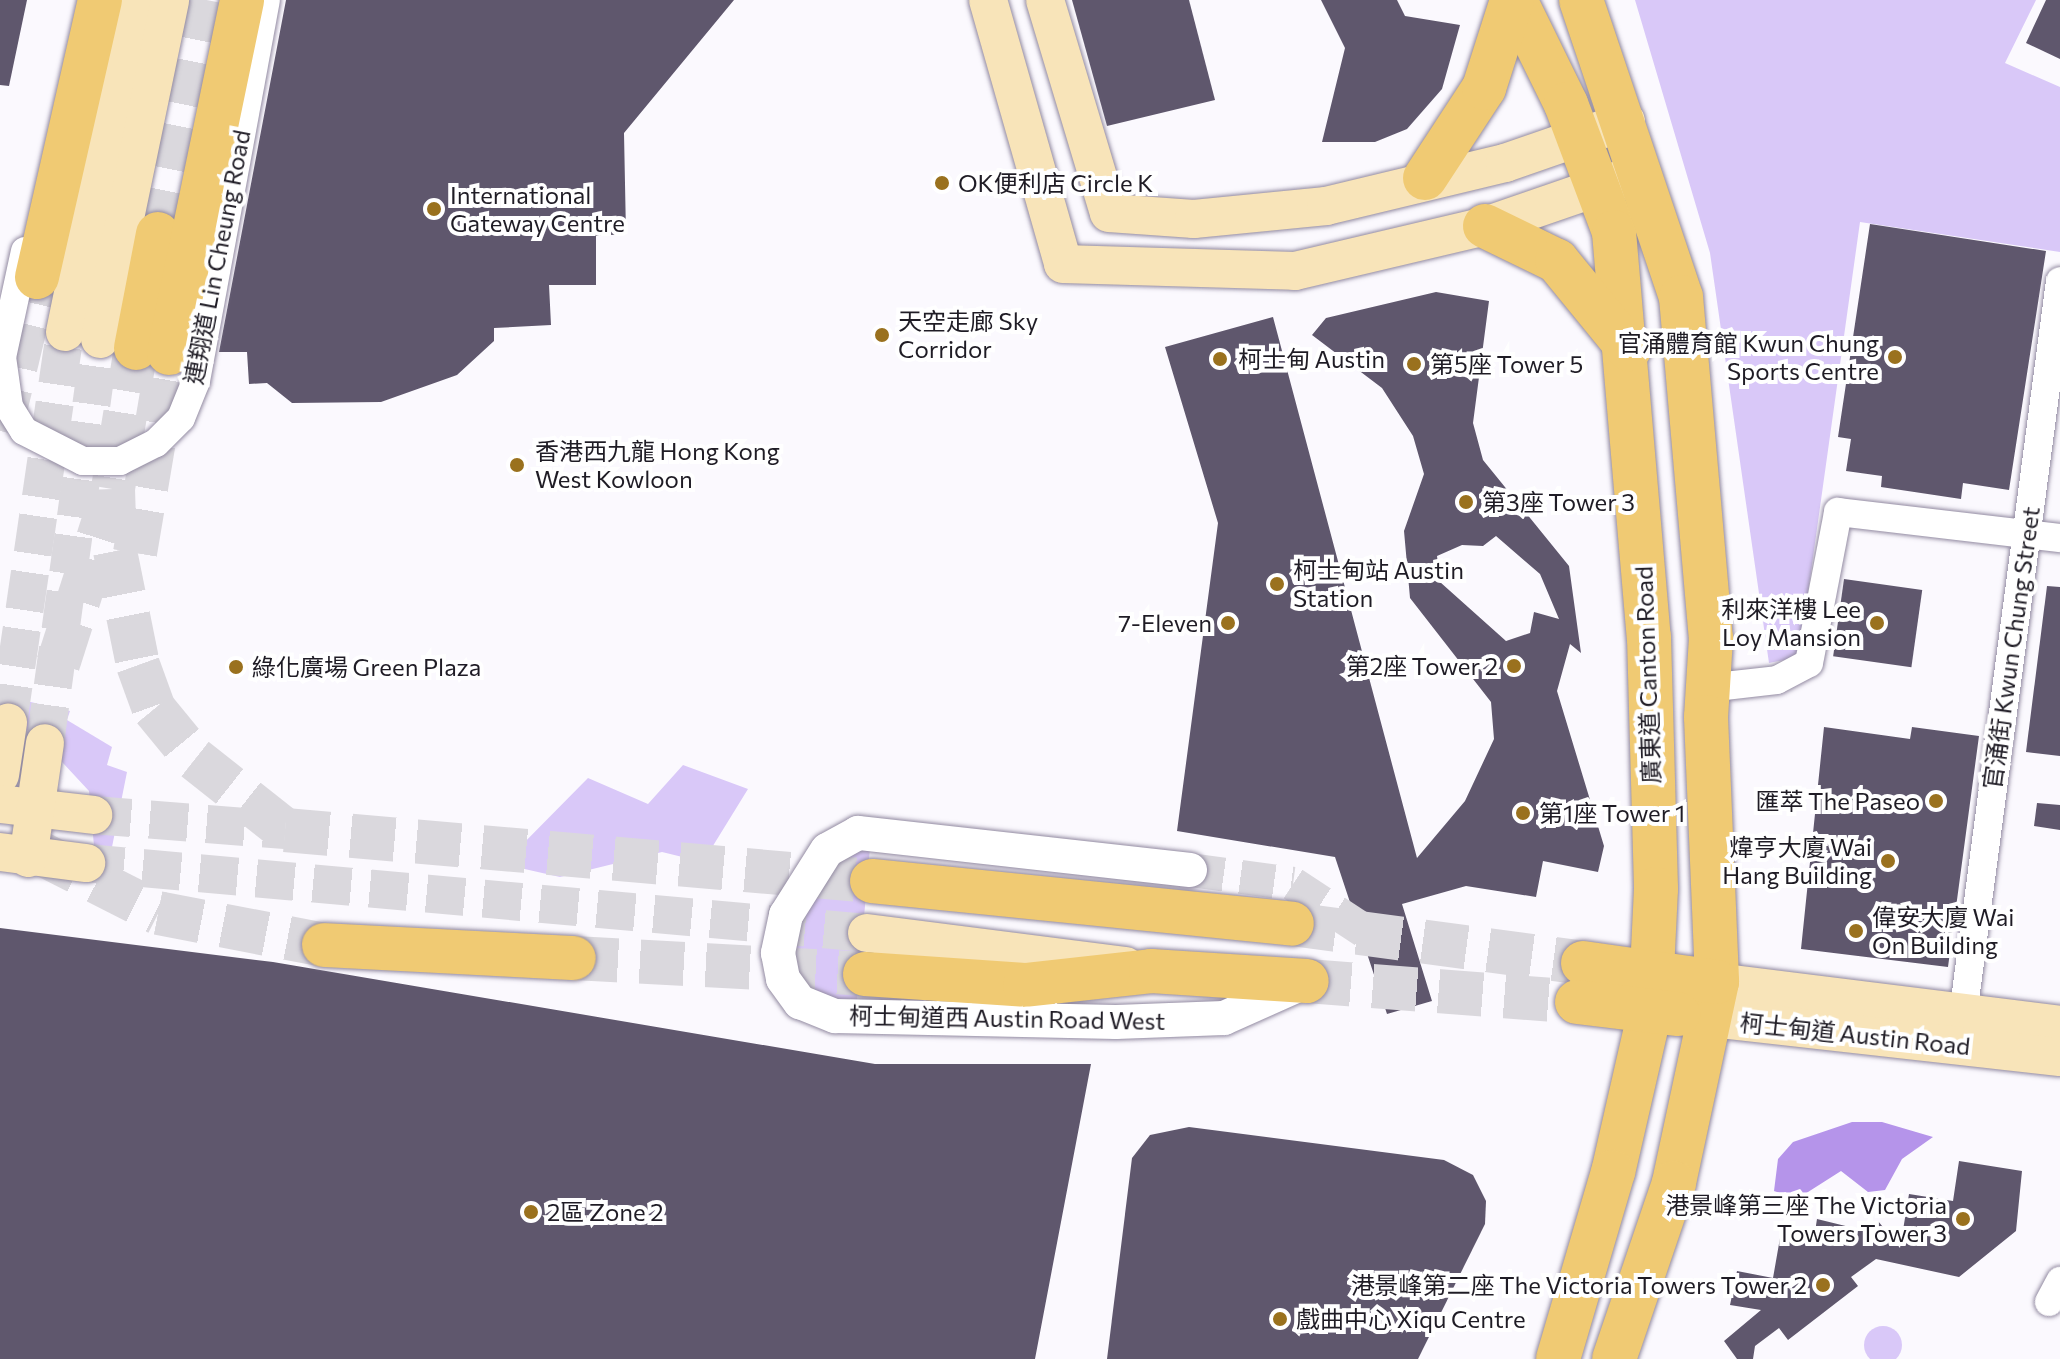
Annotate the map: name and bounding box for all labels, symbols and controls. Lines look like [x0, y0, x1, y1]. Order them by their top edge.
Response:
street label: 連翔道 Lin Cheung Road [178, 127, 256, 387]
place label: OK便利店 Circle K [958, 169, 1153, 197]
marker: OK便利店 Circle K [933, 174, 951, 192]
place label: International Gateway Centre [450, 181, 625, 237]
marker: International Gateway Centre [425, 200, 443, 218]
place label: 天空走廊 Sky Corridor [898, 307, 1038, 363]
marker: 天空走廊 Sky Corridor [873, 326, 891, 344]
place label: 官涌體育館 Kwun Chung Sports Centre [1618, 329, 1879, 385]
place label: 柯士甸 Austin [1238, 345, 1385, 373]
marker: 柯士甸 Austin [1209, 348, 1231, 370]
marker: 官涌體育館 Kwun Chung Sports Centre [1886, 348, 1904, 366]
place label: 第5座 Tower 5 [1430, 350, 1583, 378]
marker: 第5座 Tower 5 [1405, 355, 1423, 373]
place label: 香港西九龍 Hong Kong West Kowloon [535, 437, 780, 493]
marker: 香港西九龍 Hong Kong West Kowloon [506, 454, 528, 476]
place label: 第3座 Tower 3 [1482, 488, 1635, 516]
marker: 第3座 Tower 3 [1457, 493, 1475, 511]
street label: 官涌街 Kwun Chung Street [1977, 505, 2045, 791]
place label: 柯士甸站 Austin Station [1293, 556, 1464, 612]
street label: 廣東道 Canton Road [1629, 566, 1665, 784]
marker: 柯士甸站 Austin Station [1268, 575, 1286, 593]
place label: 利來洋樓 Lee Loy Mansion [1721, 595, 1861, 651]
place label: 7-Eleven [1118, 609, 1212, 637]
marker: 7-Eleven [1219, 614, 1237, 632]
marker: 利來洋樓 Lee Loy Mansion [1868, 614, 1886, 632]
place label: 第2座 Tower 2 [1346, 652, 1498, 680]
place label: 綠化廣場 Green Plaza [252, 653, 481, 681]
marker: 第2座 Tower 2 [1505, 657, 1523, 675]
marker: 綠化廣場 Green Plaza [227, 658, 245, 676]
place label: 匯萃 The Paseo [1755, 787, 1920, 815]
marker: 匯萃 The Paseo [1927, 792, 1945, 810]
place label: 第1座 Tower 1 [1539, 799, 1685, 827]
marker: 第1座 Tower 1 [1514, 804, 1532, 822]
place label: 煒亨大廈 Wai Hang Building [1722, 833, 1872, 889]
marker: 煒亨大廈 Wai Hang Building [1879, 852, 1897, 870]
place label: 偉安大廈 Wai On Building [1872, 903, 2015, 959]
marker: 偉安大廈 Wai On Building [1847, 922, 1865, 940]
street label: 柯士甸道西 Austin Road West [849, 1001, 1165, 1035]
street label: 柯士甸道 Austin Road [1738, 1008, 1972, 1060]
place label: 港景峰第三座 The Victoria Towers Tower 3 [1665, 1191, 1947, 1247]
place label: 2區 Zone 2 [547, 1198, 664, 1226]
marker: 2區 Zone 2 [522, 1203, 540, 1221]
marker: 港景峰第三座 The Victoria Towers Tower 3 [1954, 1210, 1972, 1228]
place label: 港景峰第二座 The Victoria Towers Tower 2 [1351, 1271, 1807, 1299]
marker: 港景峰第二座 The Victoria Towers Tower 2 [1814, 1276, 1832, 1294]
place label: 戲曲中心 Xiqu Centre [1296, 1305, 1526, 1333]
marker: 戲曲中心 Xiqu Centre [1271, 1310, 1289, 1328]

